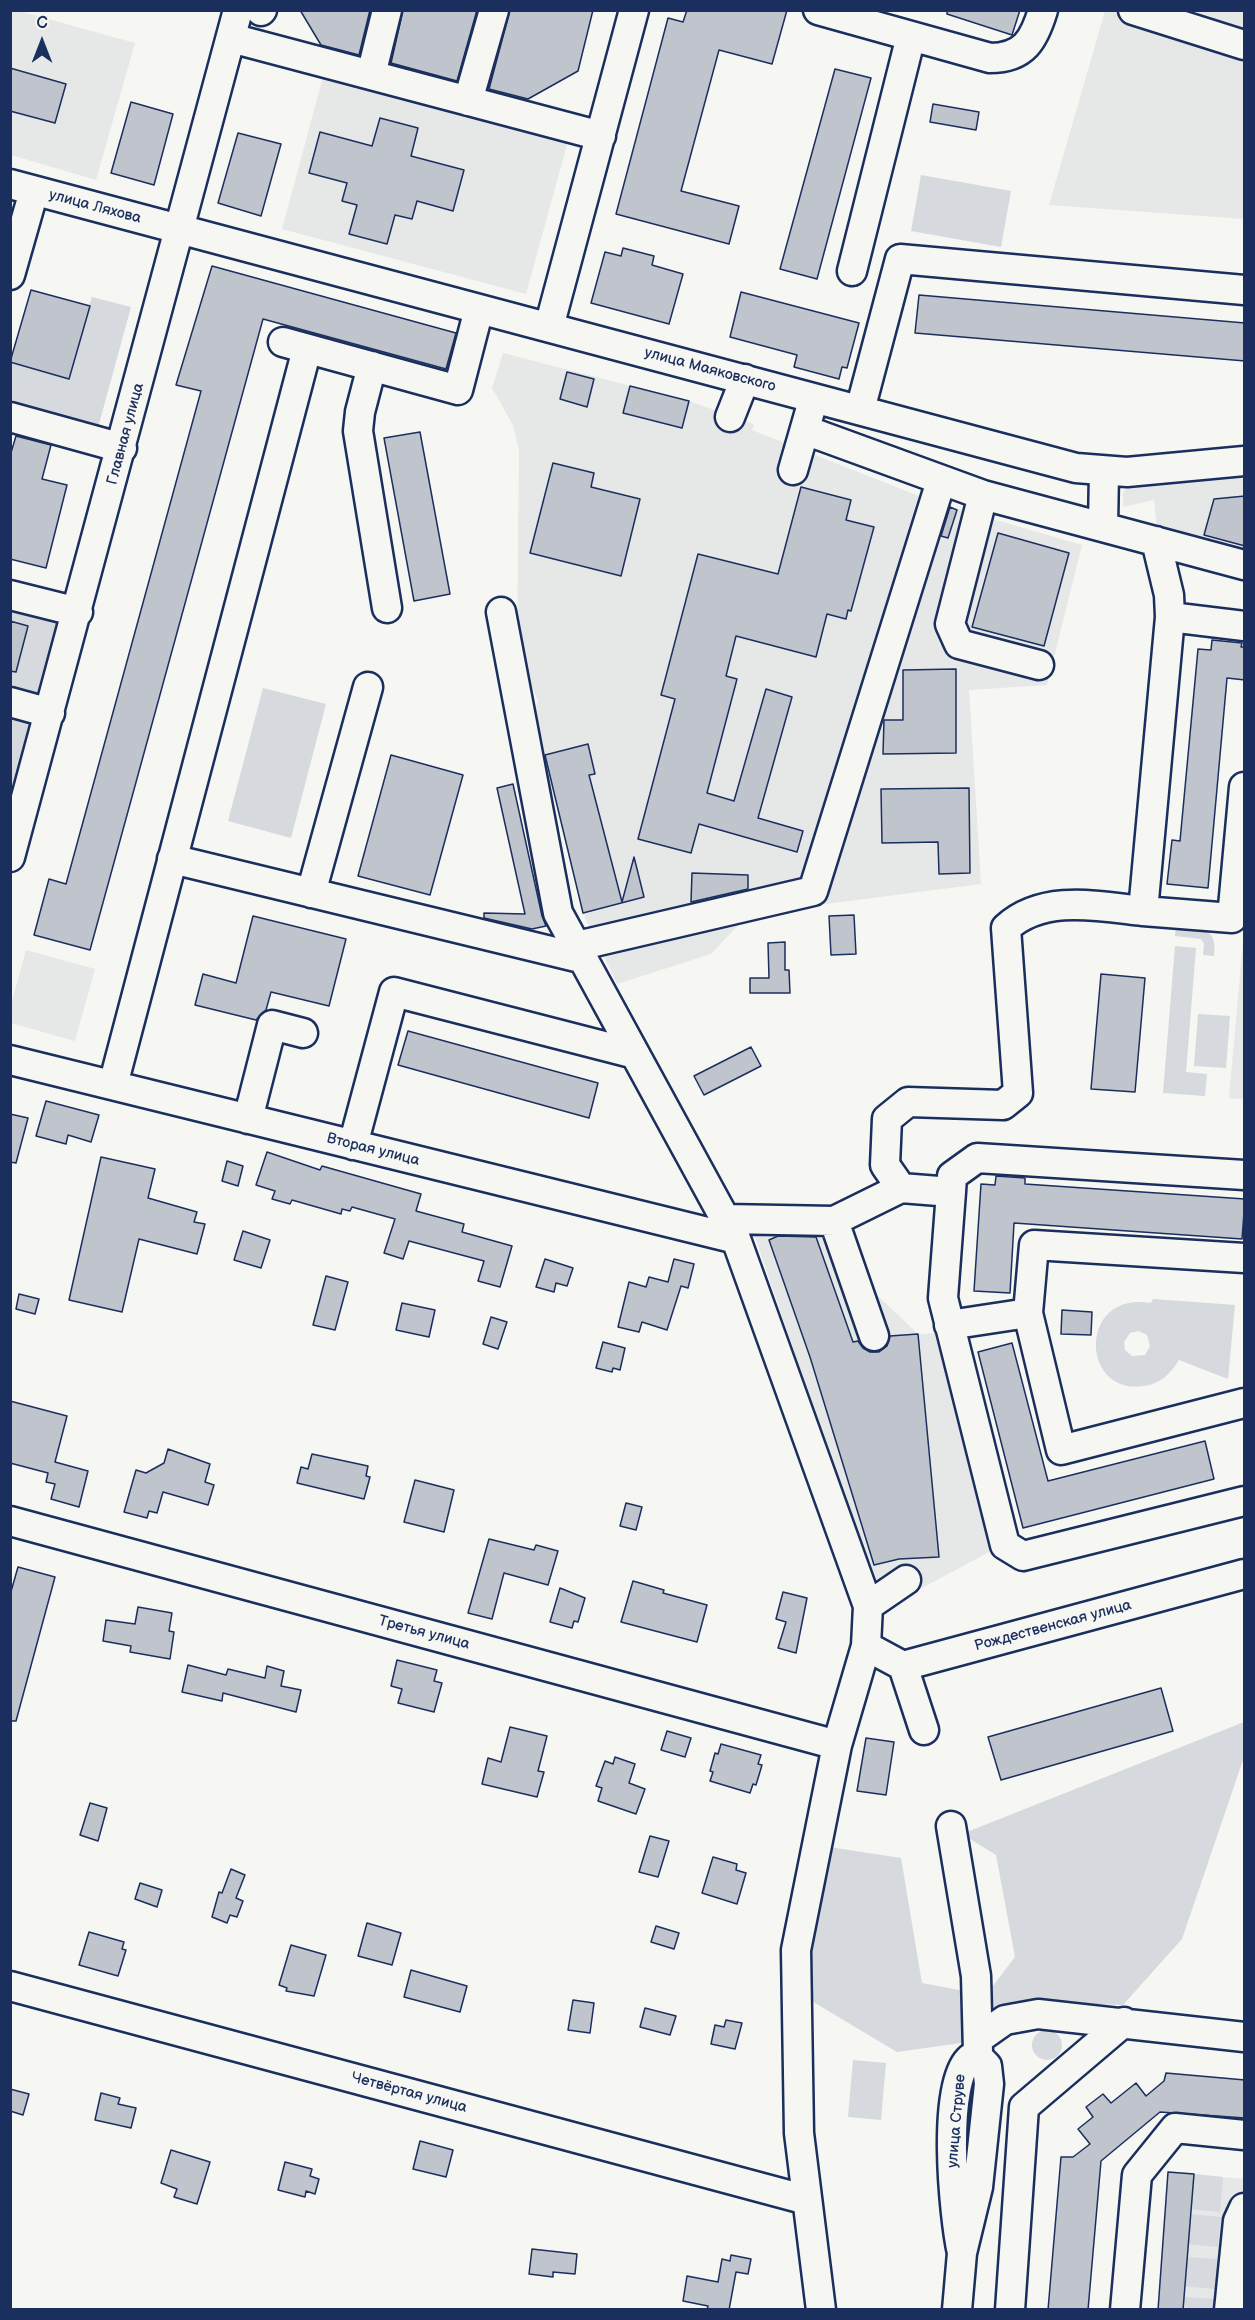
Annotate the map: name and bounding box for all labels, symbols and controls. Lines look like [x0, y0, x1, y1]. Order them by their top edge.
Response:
north arrow [12, 12, 72, 72]
text: С [36, 14, 48, 33]
street label: улица Ляхова [47, 186, 143, 228]
street label: улица Маяковского [643, 344, 777, 396]
street label: Главная улица [104, 381, 148, 487]
street label: Вторая улица [325, 1130, 421, 1170]
street label: Рождественская улица [973, 1596, 1133, 1656]
street label: Третья улица [376, 1612, 472, 1654]
street label: Четвёртая улица [349, 2069, 469, 2117]
street label: улица Струве [944, 2073, 970, 2169]

